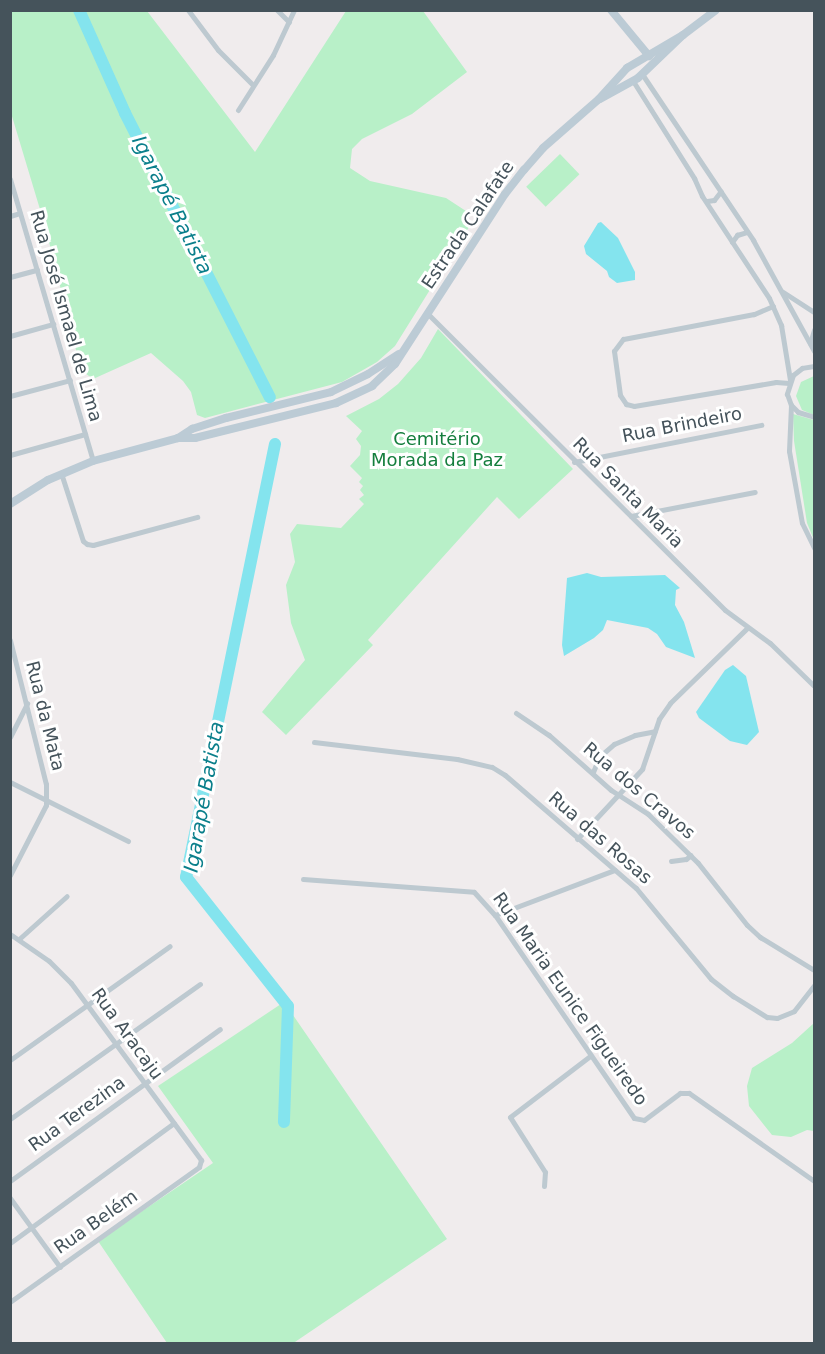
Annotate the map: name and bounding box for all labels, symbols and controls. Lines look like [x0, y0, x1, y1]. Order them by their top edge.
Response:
water label: Igarapé Batista [127, 132, 217, 278]
street label: Estrada Calafate [417, 157, 519, 293]
street label: Rua José Ismael de Lima [25, 208, 107, 424]
street label: Rua Brindeiro [620, 403, 744, 447]
park label: Cemitério Morada da Paz [371, 429, 503, 472]
street label: Rua Santa Maria [568, 433, 688, 553]
street label: Rua da Mata [21, 659, 69, 773]
water label: Igarapé Batista [179, 720, 229, 874]
street label: Rua dos Cravos [579, 738, 699, 844]
street label: Rua das Rosas [544, 787, 656, 889]
street label: Rua Maria Eunice Figueiredo [488, 888, 652, 1110]
street label: Rua Aracaju [87, 984, 167, 1084]
street label: Rua Terezina [25, 1072, 129, 1156]
street label: Rua Belém [50, 1185, 142, 1259]

